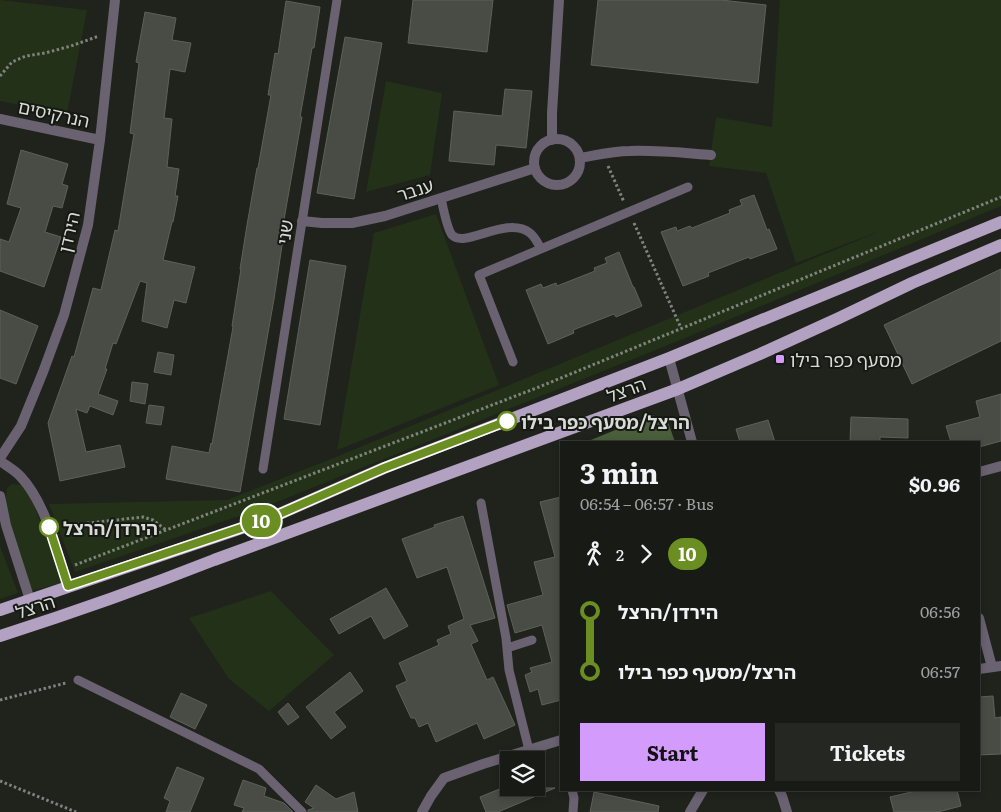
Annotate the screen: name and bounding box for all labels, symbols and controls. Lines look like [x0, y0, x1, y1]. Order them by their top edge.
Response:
street label: הנרקיסים [16, 92, 92, 134]
street label: ענבר [393, 170, 437, 208]
street label: הירדן [50, 209, 86, 255]
street label: שני [269, 218, 299, 246]
place label: מסעף כפר בילו [790, 346, 902, 373]
marker: מסעף כפר בילו [774, 353, 786, 365]
street label: הרצל [603, 369, 649, 409]
place label: הרצל/מסעף כפר בילו [521, 408, 690, 435]
marker: הרצל/מסעף כפר בילו [497, 411, 517, 431]
text: 3 min [580, 451, 659, 493]
text: $0.96 [909, 470, 960, 498]
text: 06:54 – 06:57 · Bus [580, 491, 714, 515]
line badge: 10 [238, 505, 284, 537]
text: 10 [252, 507, 270, 534]
place label: הירדן/הרצל [63, 514, 158, 541]
marker: הירדן/הרצל [39, 517, 59, 537]
icon: walk [580, 540, 608, 568]
icon: forward [632, 540, 660, 568]
text: 10 [678, 540, 697, 567]
text: 2 [616, 542, 624, 566]
street label: הרצל [12, 587, 58, 625]
text: הירדן/הרצל [618, 597, 718, 625]
text: 06:56 [920, 599, 960, 623]
text: הרצל/מסעף כפר בילו [618, 657, 796, 685]
text: 06:57 [921, 659, 960, 683]
button: Start [580, 723, 765, 781]
button: Tickets [775, 723, 960, 781]
map controls [500, 751, 545, 796]
button: layers [500, 751, 545, 796]

